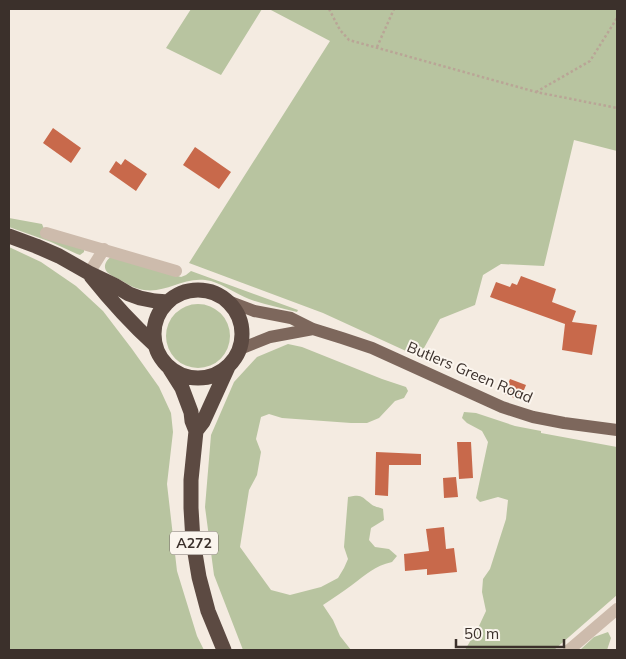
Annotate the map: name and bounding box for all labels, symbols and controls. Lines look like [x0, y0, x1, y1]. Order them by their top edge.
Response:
street label: Butlers Green Road [404, 337, 536, 407]
road number: A272 [170, 532, 218, 554]
scale bar [456, 616, 564, 648]
text: 50 m [464, 624, 499, 643]

